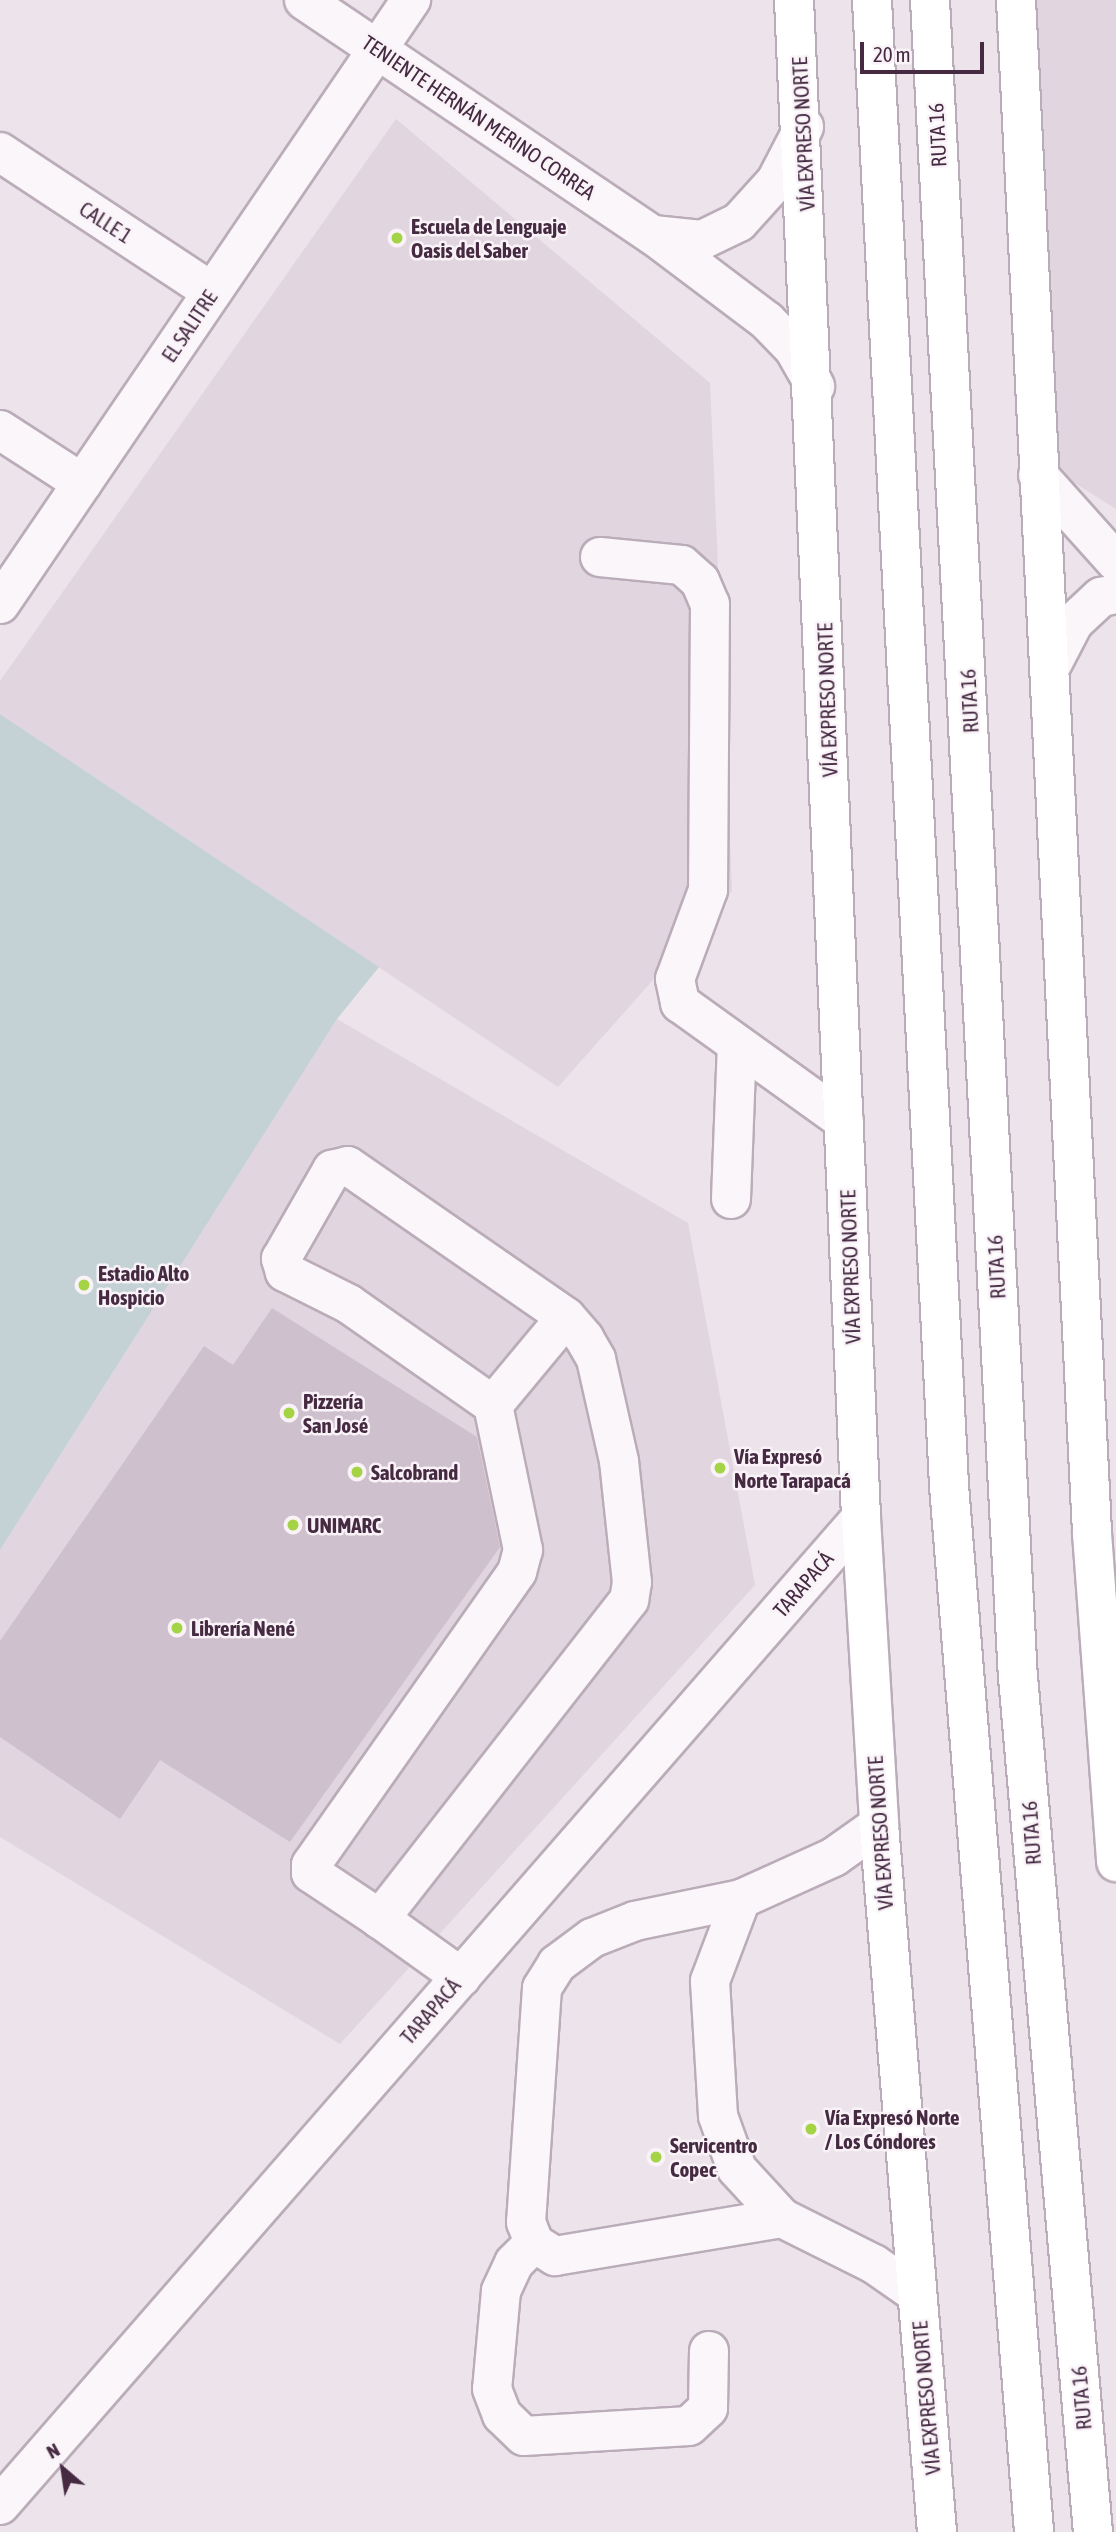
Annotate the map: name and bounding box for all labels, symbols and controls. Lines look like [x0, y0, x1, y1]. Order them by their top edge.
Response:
scale bar [864, 28, 988, 72]
street label: TENIENTE HERNÁN MERINO CORREA [358, 29, 600, 205]
text: 20 m [873, 42, 911, 66]
street label: VÍA EXPRESO NORTE [786, 56, 820, 212]
street label: RUTA 16 [923, 102, 951, 168]
street label: CALLE 1 [75, 196, 137, 248]
place label: Escuela de Lenguaje Oasis del Saber [411, 213, 567, 263]
marker: Escuela de Lenguaje Oasis del Saber [389, 230, 405, 246]
street label: EL SALITRE [156, 285, 222, 367]
street label: VÍA EXPRESO NORTE [812, 622, 842, 778]
street label: RUTA 16 [955, 668, 983, 734]
street label: VÍA EXPRESO NORTE [835, 1189, 865, 1345]
street label: RUTA 16 [982, 1234, 1010, 1300]
place label: Estadio Alto Hospicio [98, 1260, 189, 1310]
marker: Estadio Alto Hospicio [76, 1277, 92, 1293]
place label: Pizzería San José [303, 1388, 368, 1438]
marker: Pizzería San José [281, 1405, 297, 1421]
place label: Vía Expresó Norte Tarapacá [734, 1443, 851, 1493]
place label: Salcobrand [371, 1459, 458, 1485]
marker: Vía Expresó Norte Tarapacá [712, 1460, 728, 1476]
marker: Salcobrand [349, 1464, 365, 1480]
place label: UNIMARC [307, 1512, 381, 1538]
marker: UNIMARC [285, 1517, 301, 1533]
street label: TARAPACÁ [768, 1546, 838, 1622]
place label: Librería Nené [191, 1615, 295, 1641]
marker: Librería Nené [169, 1620, 185, 1636]
street label: VÍA EXPRESO NORTE [862, 1755, 898, 1911]
street label: RUTA 16 [1016, 1800, 1046, 1866]
street label: TARAPACÁ [395, 1973, 465, 2049]
place label: Vía Expresó Norte / Los Cóndores [825, 2104, 960, 2154]
marker: Vía Expresó Norte / Los Cóndores [803, 2121, 819, 2137]
place label: Servicentro Copec [670, 2132, 758, 2182]
marker: Servicentro Copec [648, 2149, 664, 2165]
street label: VÍA EXPRESO NORTE [907, 2320, 945, 2476]
street label: RUTA 16 [1066, 2365, 1096, 2431]
north arrow [28, 2434, 98, 2504]
text: N [43, 2438, 63, 2463]

